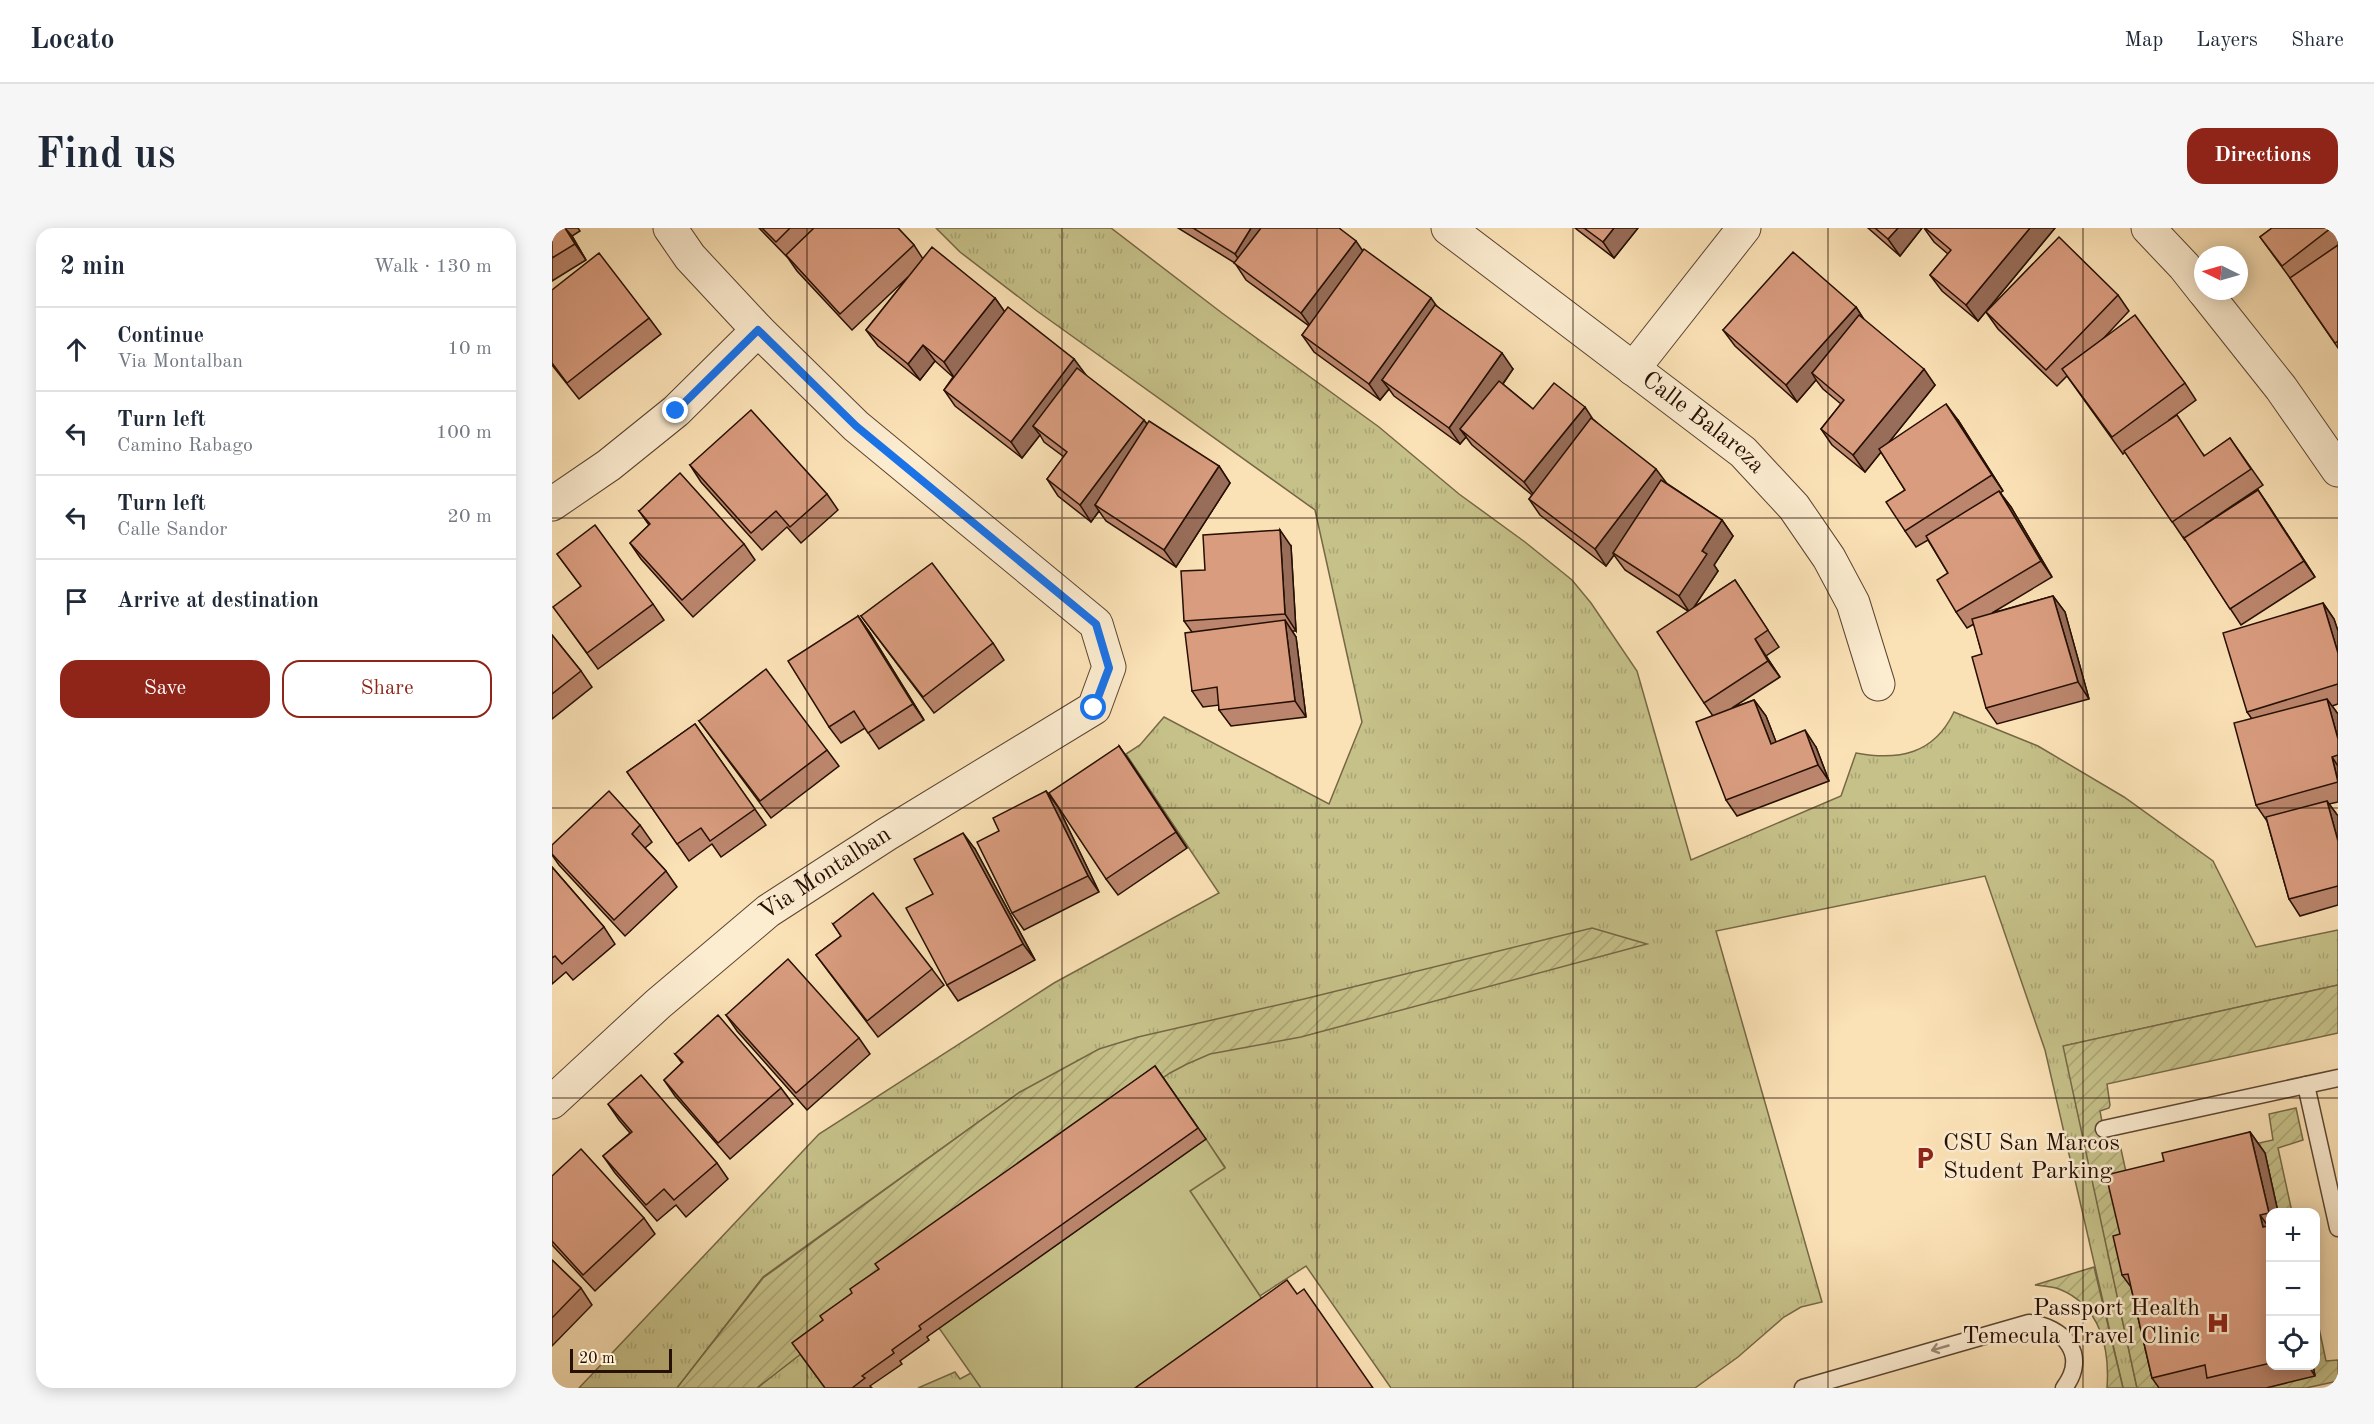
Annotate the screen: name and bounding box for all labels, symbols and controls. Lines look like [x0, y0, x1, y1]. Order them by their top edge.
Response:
text: Locato [30, 27, 115, 55]
text: Map [2124, 30, 2163, 51]
text: Layers [2196, 30, 2258, 51]
text: Share [2291, 30, 2344, 51]
button: Directions [2187, 128, 2338, 184]
text: Find us [36, 135, 175, 177]
north arrow [2194, 246, 2248, 300]
text: 2 min [60, 254, 125, 280]
text: Walk · 130 m [373, 257, 492, 277]
text: Continue [117, 325, 204, 347]
icon: ahead [60, 333, 93, 366]
text: 10 m [447, 339, 492, 359]
text: Via Montalban [117, 352, 243, 372]
street label: Calle Balareza [1637, 368, 1769, 479]
route end [662, 397, 688, 423]
text: Turn left [117, 409, 206, 431]
icon: left [60, 417, 93, 450]
text: 100 m [436, 423, 492, 443]
text: Camino Rabago [117, 436, 253, 456]
text: Turn left [117, 493, 206, 515]
icon: left [60, 501, 93, 534]
text: 20 m [447, 507, 492, 527]
text: Calle Sandor [117, 520, 228, 540]
icon: arrive [60, 585, 93, 618]
text: Arrive at destination [117, 590, 319, 612]
button: Save [60, 660, 270, 718]
button: Share [282, 660, 492, 718]
route start [1080, 694, 1106, 720]
street label: Via Montalban [755, 823, 896, 925]
place label: CSU San Marcos Student Parking [1943, 1132, 2120, 1184]
parking icon: CSU San Marcos Student Parking [1912, 1145, 1938, 1171]
map controls [2266, 1208, 2320, 1370]
button: + [2266, 1208, 2320, 1262]
button: − [2266, 1262, 2320, 1316]
place label: Passport Health Temecula Travel Clinic [1962, 1297, 2200, 1349]
hospital icon: Passport Health Temecula Travel Clinic [2205, 1310, 2231, 1336]
button: locate [2266, 1316, 2320, 1370]
one-way arrow [1931, 1343, 1950, 1354]
scale bar [570, 1346, 672, 1374]
text: 20 m [579, 1351, 615, 1367]

